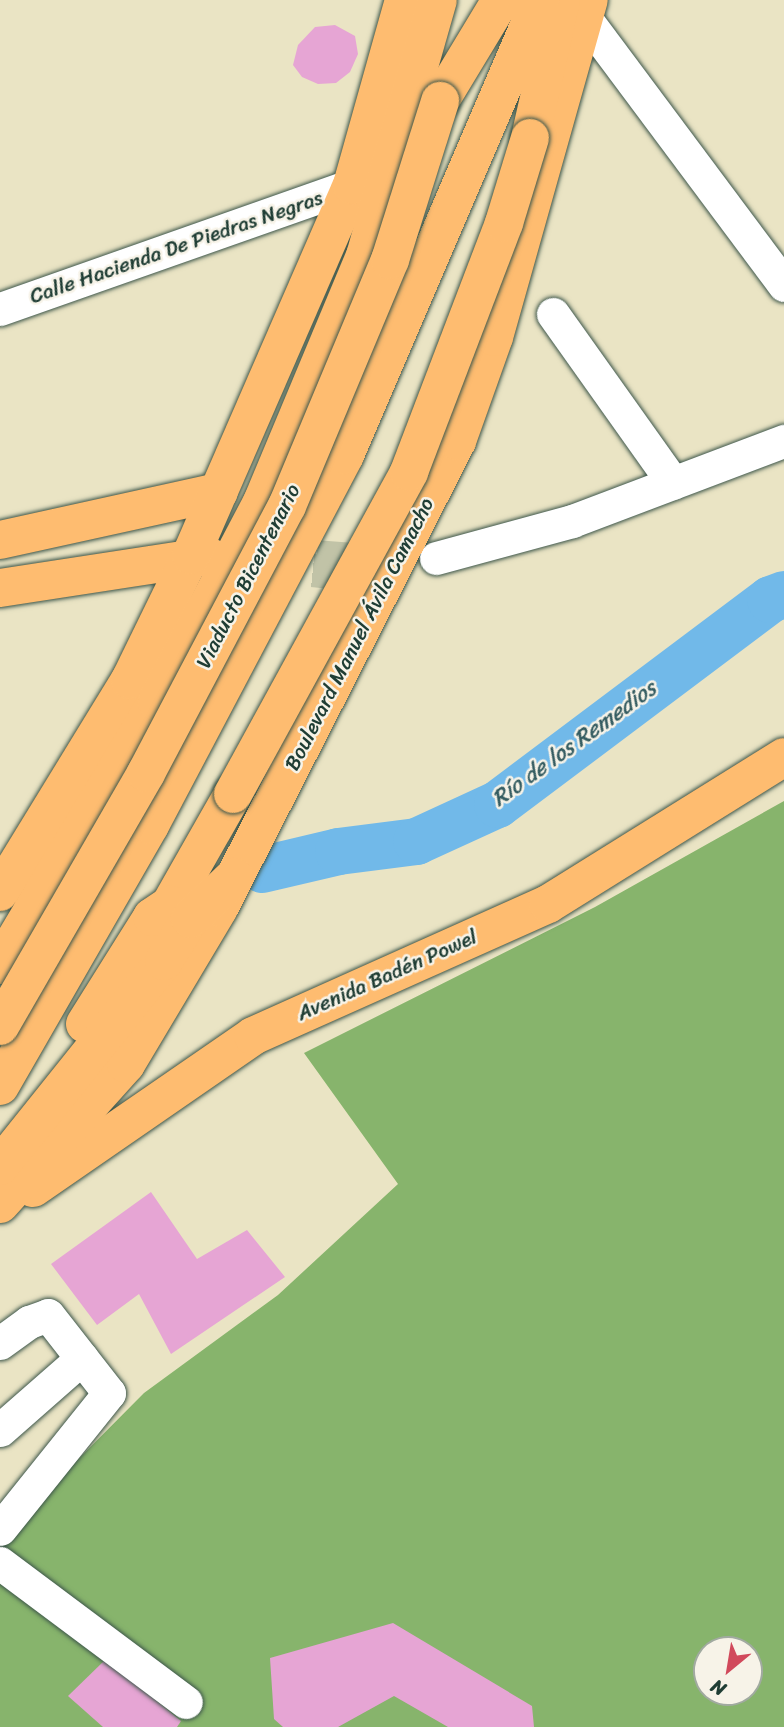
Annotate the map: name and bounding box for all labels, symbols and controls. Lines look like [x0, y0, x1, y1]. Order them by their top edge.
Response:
street label: Calle Hacienda De Piedras Negras [26, 185, 326, 309]
street label: Viaducto Bicentenario [191, 480, 305, 672]
street label: Boulevard Manuel Ávila Camacho [279, 494, 439, 774]
water label: Río de los Remedios [486, 675, 662, 813]
street label: Avenida Badén Powel [293, 924, 481, 1026]
north arrow [693, 1636, 763, 1706]
text: N [704, 1670, 732, 1705]

